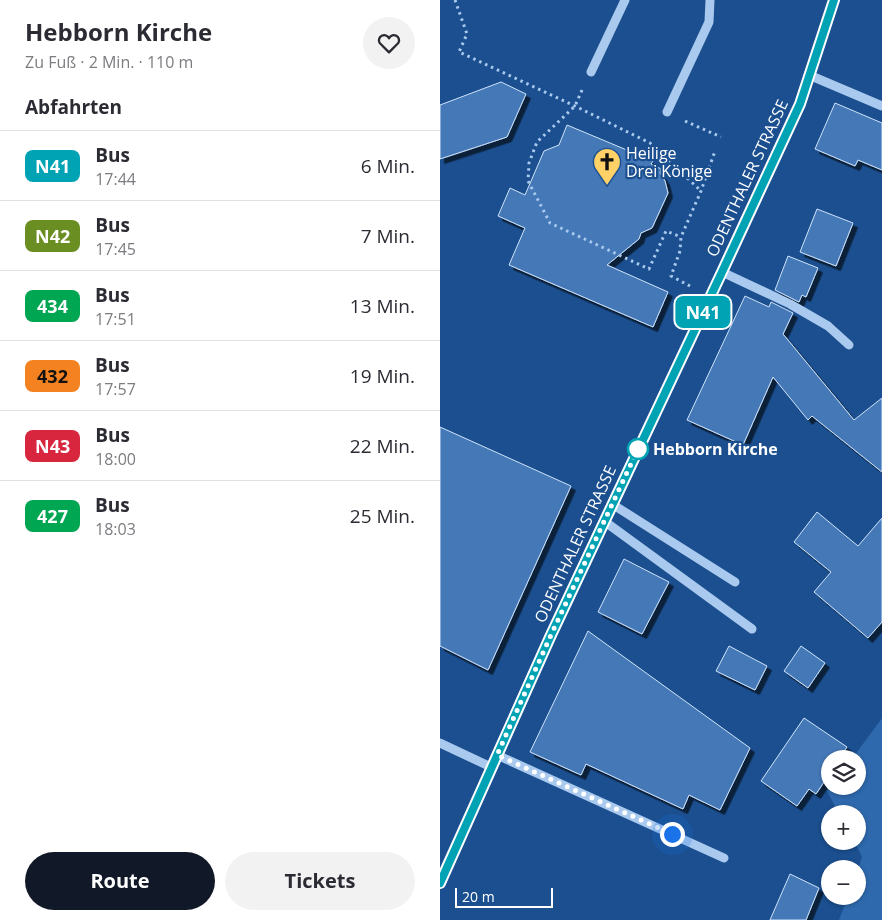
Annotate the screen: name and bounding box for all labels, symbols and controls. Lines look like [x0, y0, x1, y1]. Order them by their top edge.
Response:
text: Hebborn Kirche [25, 15, 212, 48]
button: heart [363, 17, 415, 69]
text: Zu Fuß · 2 Min. · 110 m [25, 51, 193, 73]
text: Abfahrten [25, 94, 122, 120]
street label: ODENTHALER STRASSE [701, 96, 793, 260]
text: Bus [95, 142, 130, 168]
place label: Heilige Drei Könige [626, 142, 712, 182]
church icon: Heilige Drei Könige [592, 147, 622, 186]
text: 6 Min. [361, 153, 415, 179]
text: N41 [35, 154, 70, 178]
text: 17:44 [95, 168, 136, 190]
text: Bus [95, 212, 130, 238]
text: 7 Min. [361, 223, 415, 249]
text: N42 [35, 224, 70, 248]
text: 17:45 [95, 238, 136, 260]
text: Bus [95, 282, 130, 308]
text: 13 Min. [350, 293, 415, 319]
text: 434 [37, 294, 68, 318]
line badge: N41 [674, 296, 732, 328]
text: N41 [685, 300, 721, 324]
text: 17:51 [95, 308, 136, 330]
text: Bus [95, 352, 130, 378]
text: 19 Min. [350, 363, 415, 389]
text: 432 [37, 364, 68, 388]
text: 17:57 [95, 378, 136, 400]
text: Bus [95, 422, 130, 448]
text: 22 Min. [350, 433, 415, 459]
text: N43 [35, 434, 70, 458]
marker: Hebborn Kirche [627, 438, 649, 460]
place label: Hebborn Kirche [653, 438, 778, 460]
text: 18:00 [95, 448, 136, 470]
street label: ODENTHALER STRASSE [529, 462, 621, 626]
text: Bus [95, 492, 130, 518]
text: 25 Min. [350, 503, 415, 529]
text: 427 [37, 504, 68, 528]
text: 18:03 [95, 518, 136, 540]
map controls [821, 750, 866, 905]
button: layers [821, 750, 866, 795]
button: + [821, 805, 866, 850]
your location [660, 822, 685, 847]
button: Route [25, 852, 215, 910]
button: Tickets [225, 852, 415, 910]
button: − [821, 860, 866, 905]
scale bar [455, 885, 552, 908]
text: 20 m [462, 887, 495, 906]

